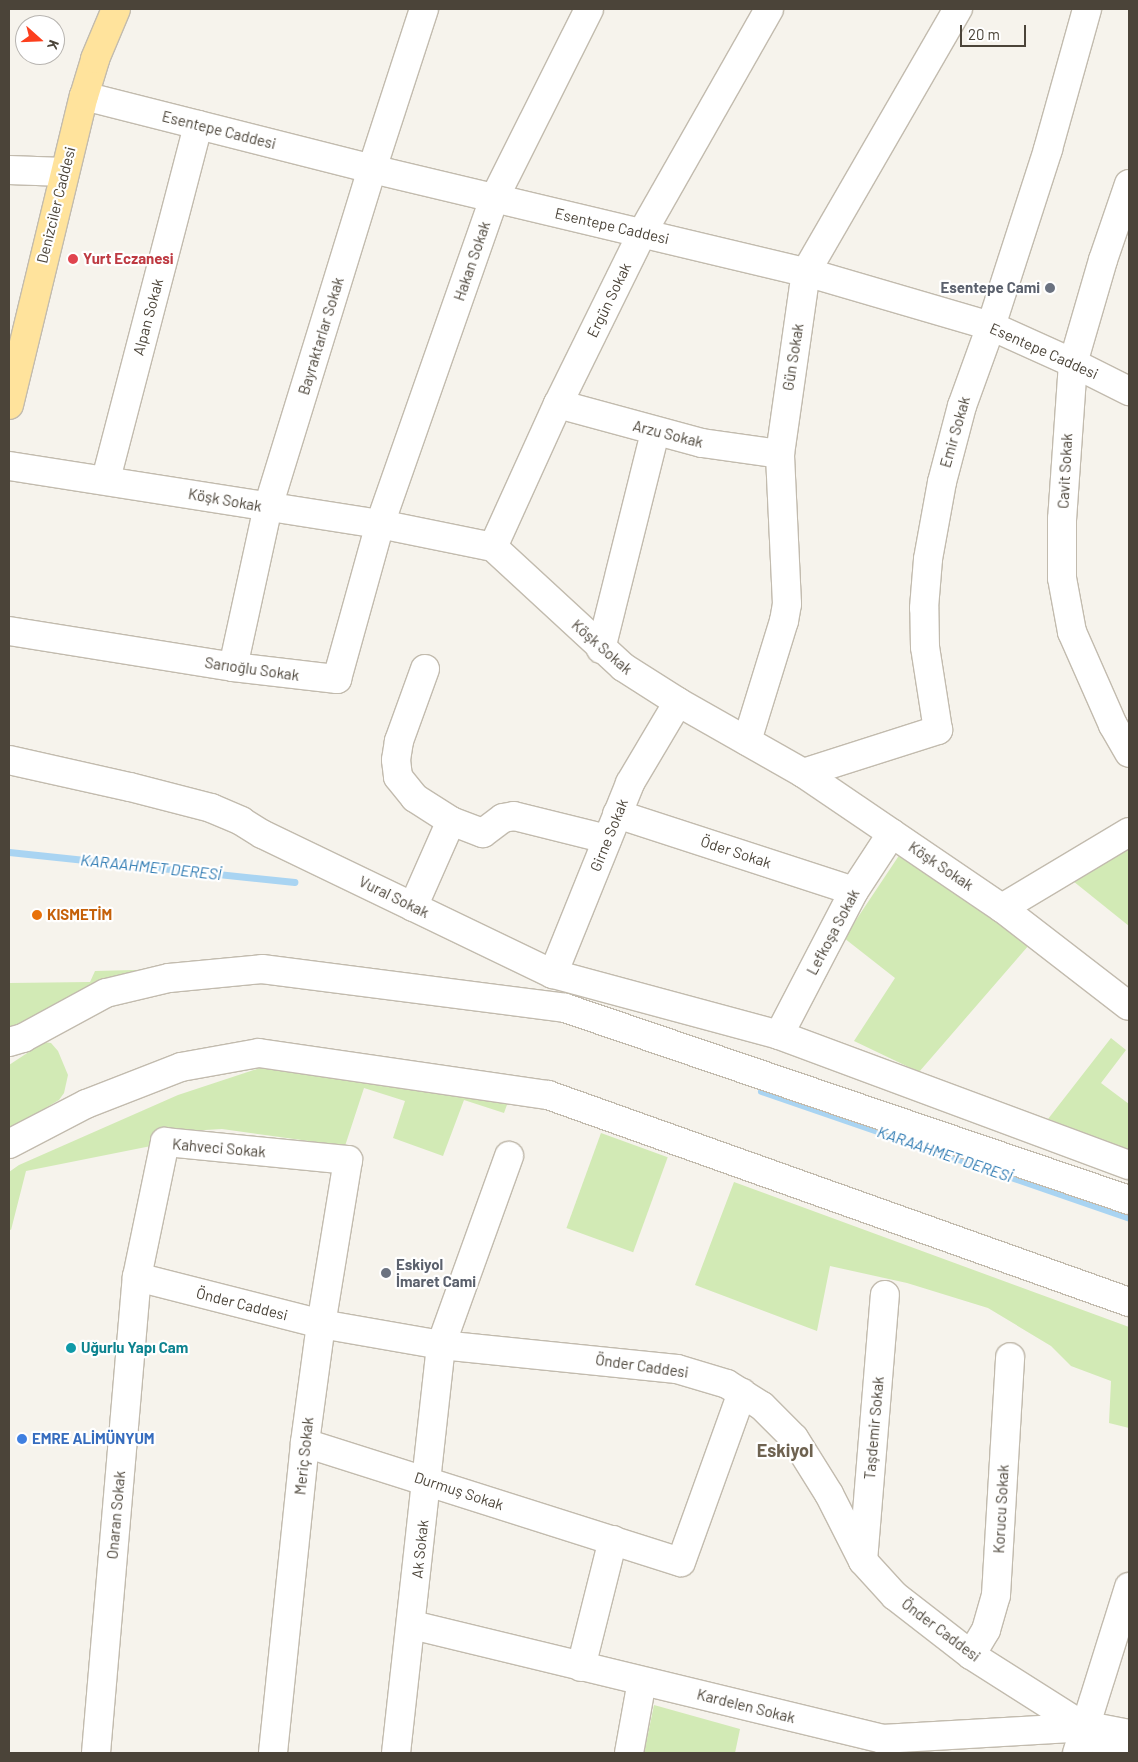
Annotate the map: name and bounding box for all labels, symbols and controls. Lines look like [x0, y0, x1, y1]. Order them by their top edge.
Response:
north arrow [15, 15, 65, 65]
scale bar [963, 15, 1029, 47]
text: 20 m [968, 25, 1000, 43]
text: K [44, 38, 63, 52]
street label: Esentepe Caddesi [160, 107, 278, 153]
street label: Denizciler Caddesi [33, 145, 79, 265]
street label: Esentepe Caddesi [553, 204, 671, 248]
street label: Hakan Sokak [450, 219, 494, 303]
place label: Yurt Eczanesi [83, 250, 174, 268]
marker: Yurt Eczanesi [67, 253, 79, 265]
street label: Ergün Sokak [583, 260, 635, 340]
street label: Bayraktarlar Sokak [295, 275, 347, 397]
street label: Alpan Sokak [129, 276, 167, 358]
place label: Esentepe Cami [941, 279, 1040, 297]
marker: Esentepe Cami [1044, 282, 1056, 294]
street label: Esentepe Caddesi [987, 319, 1101, 383]
street label: Gün Sokak [779, 322, 807, 392]
street label: Emir Sokak [936, 394, 974, 470]
street label: Arzu Sokak [631, 417, 705, 451]
street label: Cavit Sokak [1054, 433, 1076, 509]
street label: Köşk Sokak [187, 485, 263, 515]
street label: Köşk Sokak [568, 616, 636, 678]
street label: Sarıoğlu Sokak [204, 653, 300, 685]
street label: Girne Sokak [586, 796, 632, 874]
street label: Öder Sokak [698, 832, 774, 872]
street label: Köşk Sokak [905, 838, 977, 894]
water label: KARAAHMET DERESİ [79, 850, 223, 884]
street label: Vural Sokak [356, 872, 432, 922]
street label: Lefkoşa Sokak [803, 886, 863, 978]
place label: KISMETİM [47, 906, 112, 924]
marker: KISMETİM [31, 909, 43, 921]
water label: KARAAHMET DERESİ [875, 1122, 1015, 1186]
street label: Kahveci Sokak [172, 1135, 266, 1161]
place label: Eskiyol İmaret Cami [396, 1255, 476, 1290]
marker: Eskiyol İmaret Cami [380, 1267, 392, 1279]
street label: Önder Caddesi [194, 1284, 290, 1324]
place label: Uğurlu Yapı Cam [81, 1339, 188, 1357]
marker: Uğurlu Yapı Cam [65, 1342, 77, 1354]
street label: Önder Caddesi [594, 1351, 690, 1381]
street label: Taşdemir Sokak [861, 1376, 887, 1480]
street label: Meriç Sokak [291, 1416, 317, 1496]
place label: EMRE ALİMÜNYUM [32, 1430, 155, 1448]
marker: EMRE ALİMÜNYUM [16, 1433, 28, 1445]
district label: Eskiyol [757, 1439, 813, 1461]
street label: Korucu Sokak [990, 1464, 1012, 1554]
street label: Durmuş Sokak [412, 1468, 506, 1514]
street label: Onaran Sokak [103, 1470, 129, 1560]
street label: Ak Sokak [408, 1519, 432, 1579]
street label: Önder Caddesi [898, 1595, 984, 1665]
street label: Kardelen Sokak [695, 1685, 797, 1727]

